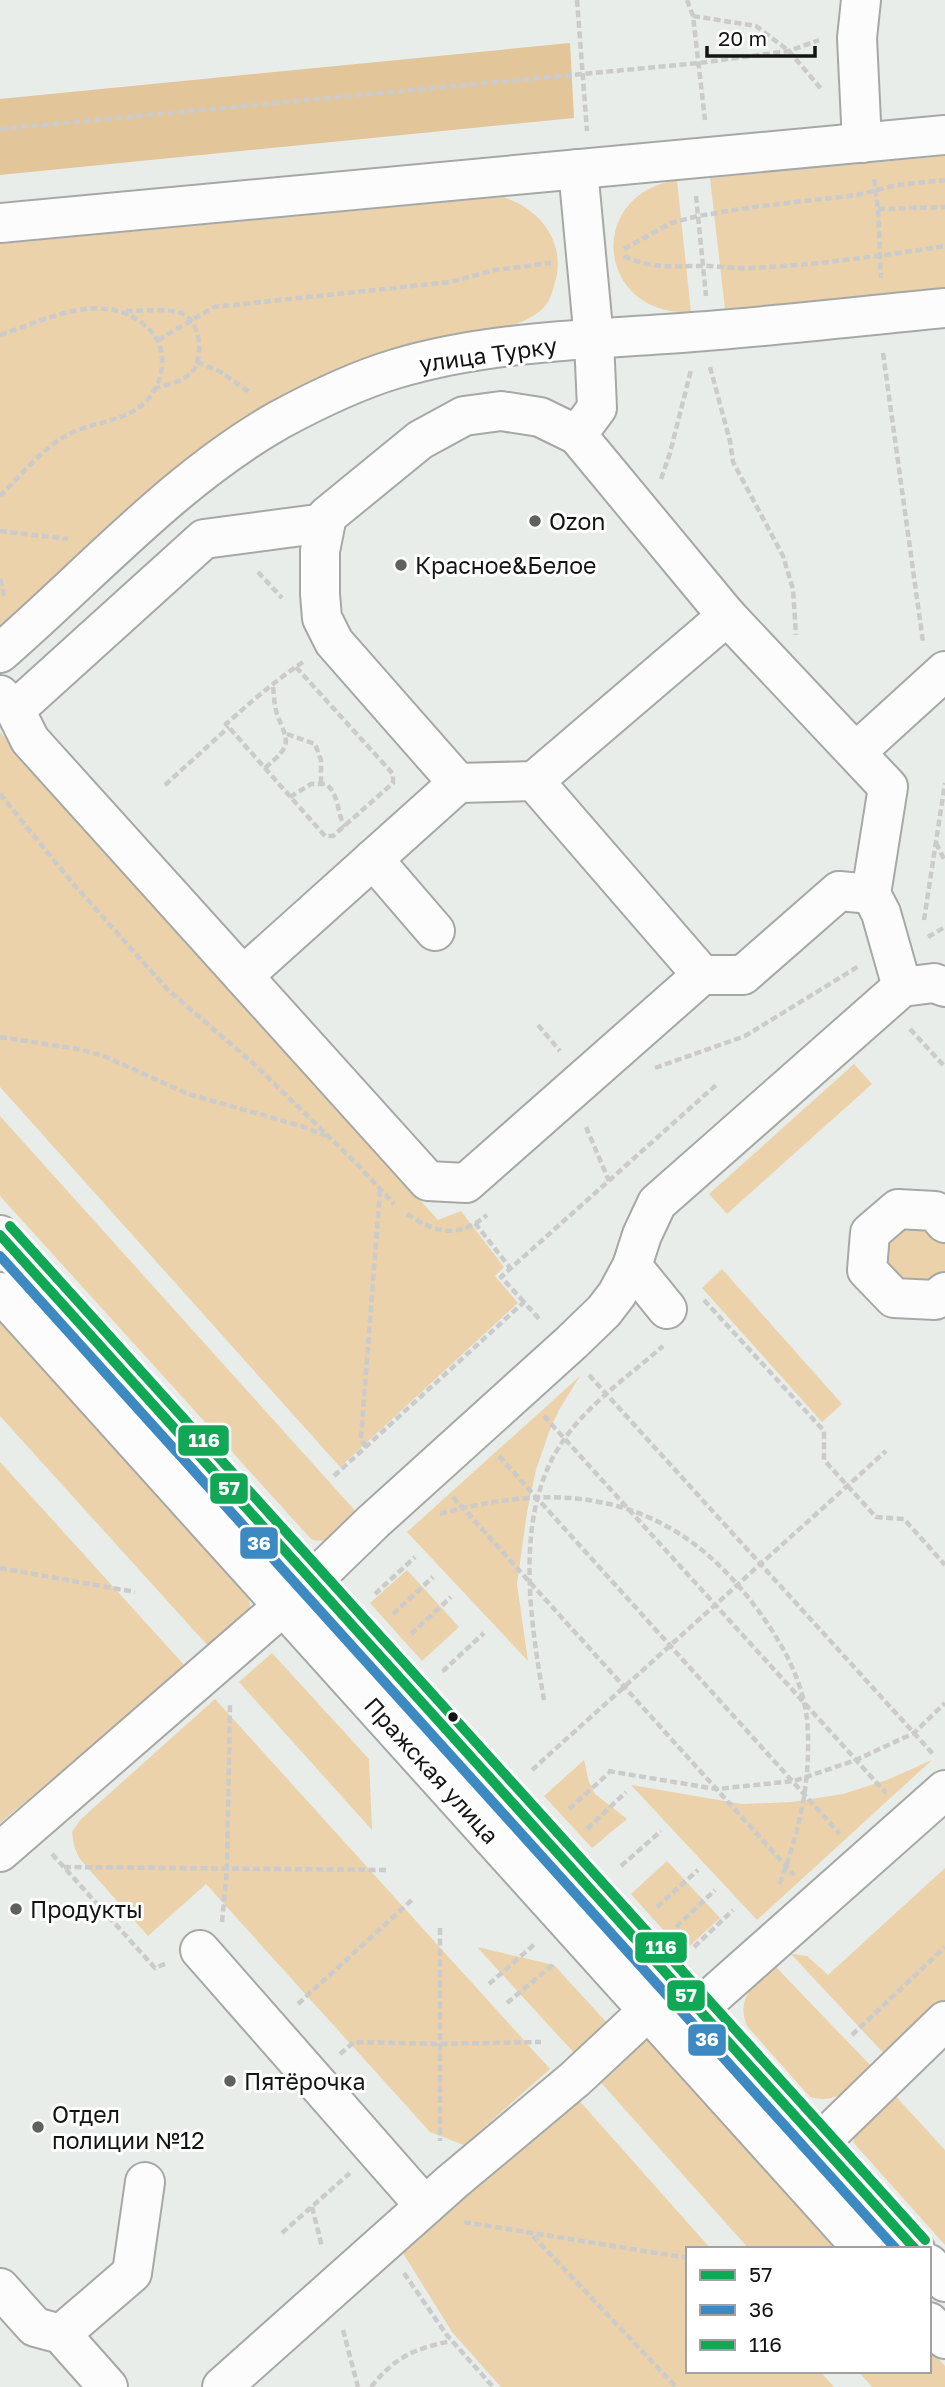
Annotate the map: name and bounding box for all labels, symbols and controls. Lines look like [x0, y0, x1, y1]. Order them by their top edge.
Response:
scale bar [707, 14, 816, 58]
text: 20 m [718, 25, 767, 51]
street label: улица Турку [417, 330, 559, 378]
place label: Ozon [549, 507, 605, 535]
marker: Ozon [527, 513, 543, 529]
place label: Красное&Белое [415, 551, 596, 579]
marker: Красное&Белое [393, 557, 409, 573]
line badge: 116 [177, 1424, 230, 1457]
text: 116 [188, 1428, 220, 1451]
line badge: 57 [209, 1472, 249, 1505]
text: 57 [218, 1476, 240, 1499]
line badge: 36 [239, 1526, 279, 1560]
text: 36 [247, 1531, 271, 1554]
street label: Пражская улица [359, 1691, 505, 1849]
unlabelled marker [446, 1710, 460, 1724]
place label: Продукты [30, 1895, 143, 1923]
marker: Продукты [8, 1901, 24, 1917]
line badge: 116 [634, 1931, 688, 1964]
text: 116 [645, 1935, 677, 1958]
line badge: 57 [666, 1979, 706, 2012]
text: 57 [675, 1983, 697, 2006]
line badge: 36 [687, 2023, 727, 2057]
text: 36 [695, 2027, 719, 2050]
place label: Пятёрочка [244, 2067, 365, 2095]
marker: Пятёрочка [222, 2073, 238, 2089]
place label: Отдел полиции №12 [52, 2100, 205, 2154]
marker: Отдел полиции №12 [30, 2119, 46, 2135]
legend [686, 2247, 931, 2373]
text: 57 [749, 2261, 772, 2287]
text: 36 [749, 2296, 774, 2322]
text: 116 [749, 2331, 782, 2357]

